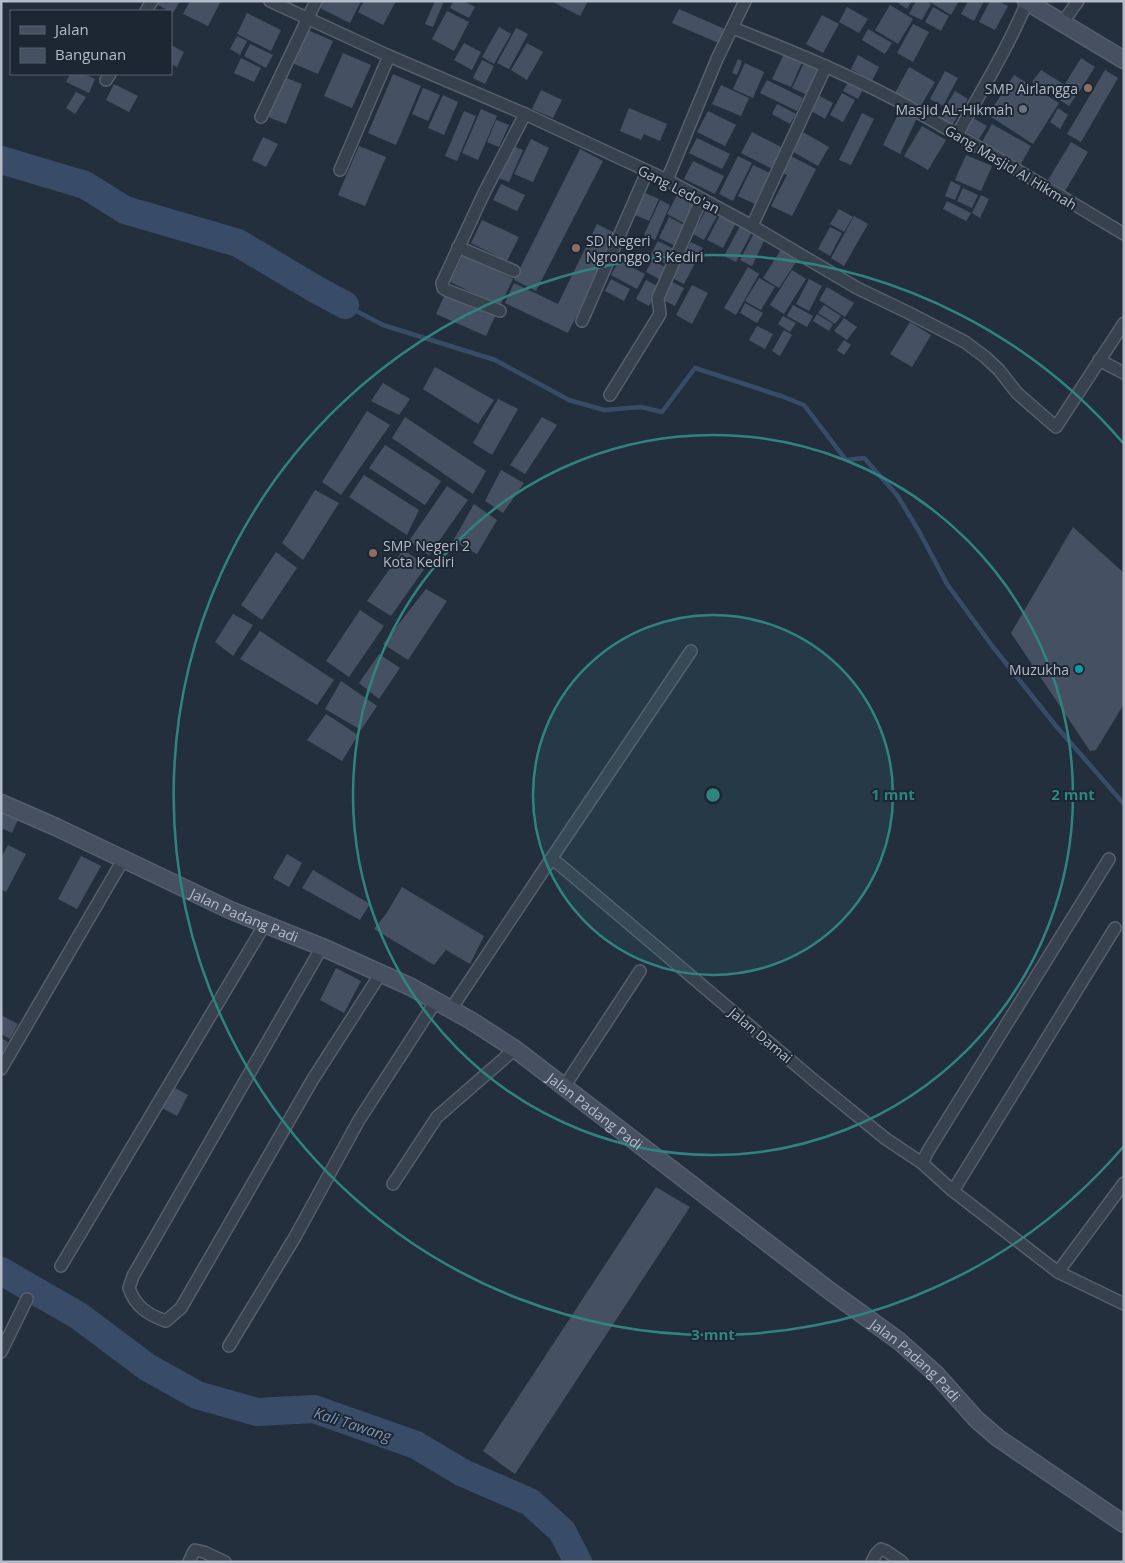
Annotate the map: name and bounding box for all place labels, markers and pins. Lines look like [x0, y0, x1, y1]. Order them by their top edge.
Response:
place label: SMP Airlangga [985, 79, 1078, 98]
marker: SMP Airlangga [1082, 82, 1094, 94]
place label: Masjid AL-Hikmah [895, 100, 1013, 119]
marker: Masjid AL-Hikmah [1017, 103, 1029, 115]
place label: SD Negeri Ngronggo 3 Kediri [586, 231, 704, 266]
marker: SD Negeri Ngronggo 3 Kediri [570, 242, 582, 254]
place label: SMP Negeri 2 Kota Kediri [383, 536, 470, 571]
marker: SMP Negeri 2 Kota Kediri [367, 547, 379, 559]
place label: Muzukha [1009, 660, 1069, 679]
marker: Muzukha [1073, 663, 1085, 675]
centre of rings [704, 786, 722, 804]

